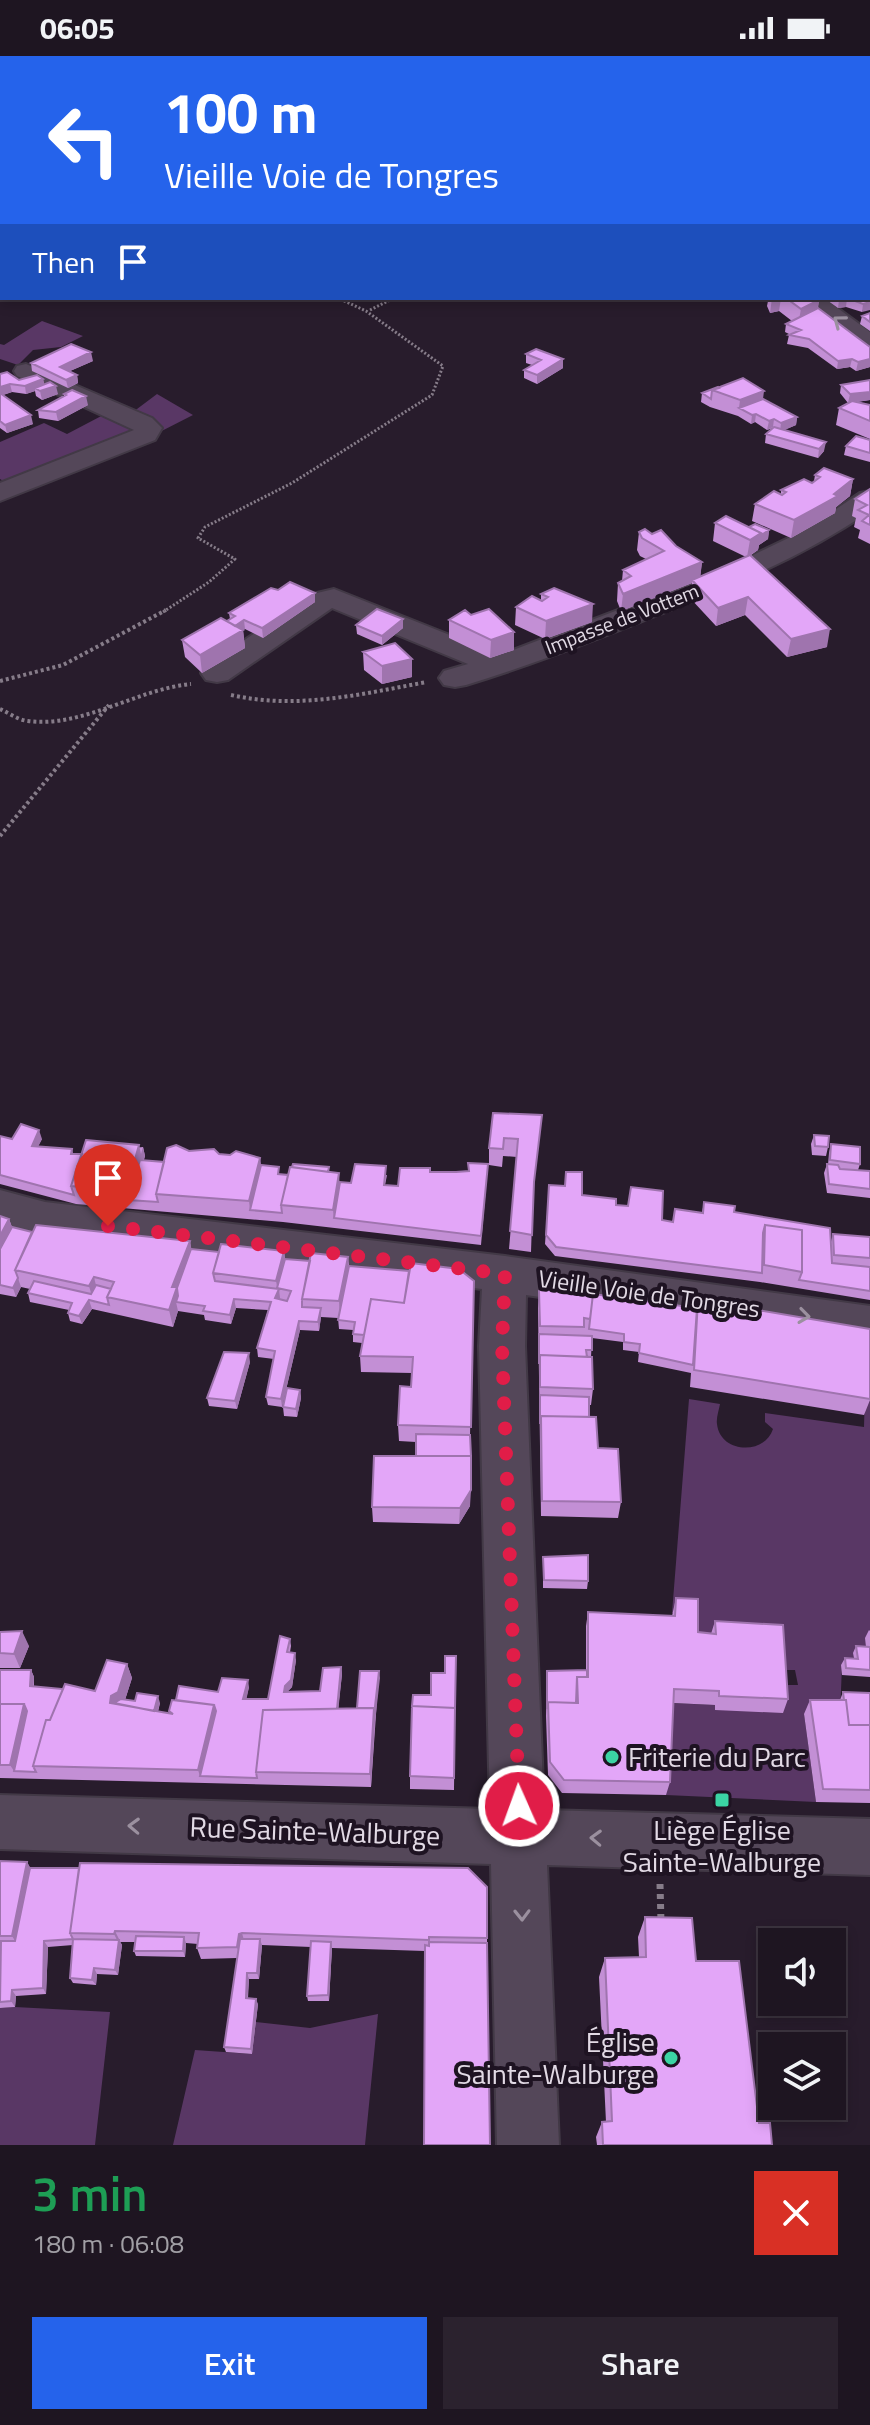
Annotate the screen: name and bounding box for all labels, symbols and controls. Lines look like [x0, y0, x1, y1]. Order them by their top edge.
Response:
text: 06:05 [40, 5, 115, 51]
text: 100 m [164, 70, 317, 155]
icon: left [32, 88, 136, 192]
text: Vieille Voie de Tongres [164, 147, 499, 202]
text: Then [32, 239, 95, 285]
icon: arrive [111, 240, 155, 284]
one-way arrow [834, 317, 848, 331]
street label: Impasse de Vottem [540, 575, 703, 662]
pin [74, 1144, 142, 1226]
icon: arrive [86, 1156, 130, 1200]
street label: Vieille Voie de Tongres [536, 1260, 762, 1326]
one-way arrow [797, 1307, 810, 1324]
place label: Friterie du Parc [628, 1735, 806, 1778]
marker: Friterie du Parc [603, 1748, 621, 1766]
position arrow [477, 1764, 561, 1848]
marker: Liège Église Sainte-Walburge [713, 1791, 731, 1809]
street label: Rue Sainte-Walburge [189, 1805, 441, 1856]
place label: Liège Église Sainte-Walburge [623, 1808, 821, 1883]
one-way arrow [127, 1818, 140, 1835]
one-way arrow [589, 1829, 602, 1846]
one-way arrow [513, 1909, 531, 1922]
map controls [758, 1928, 846, 2120]
button: sound [758, 1928, 846, 2016]
place label: Église Sainte-Walburge [457, 2020, 655, 2095]
button: layers [758, 2032, 846, 2120]
marker: Église Sainte-Walburge [662, 2049, 680, 2067]
text: 3 min [32, 2157, 147, 2230]
button: close [754, 2171, 838, 2255]
text: 180 m · 06:08 [32, 2224, 184, 2263]
button: Exit [32, 2317, 427, 2409]
button: Share [443, 2317, 838, 2409]

